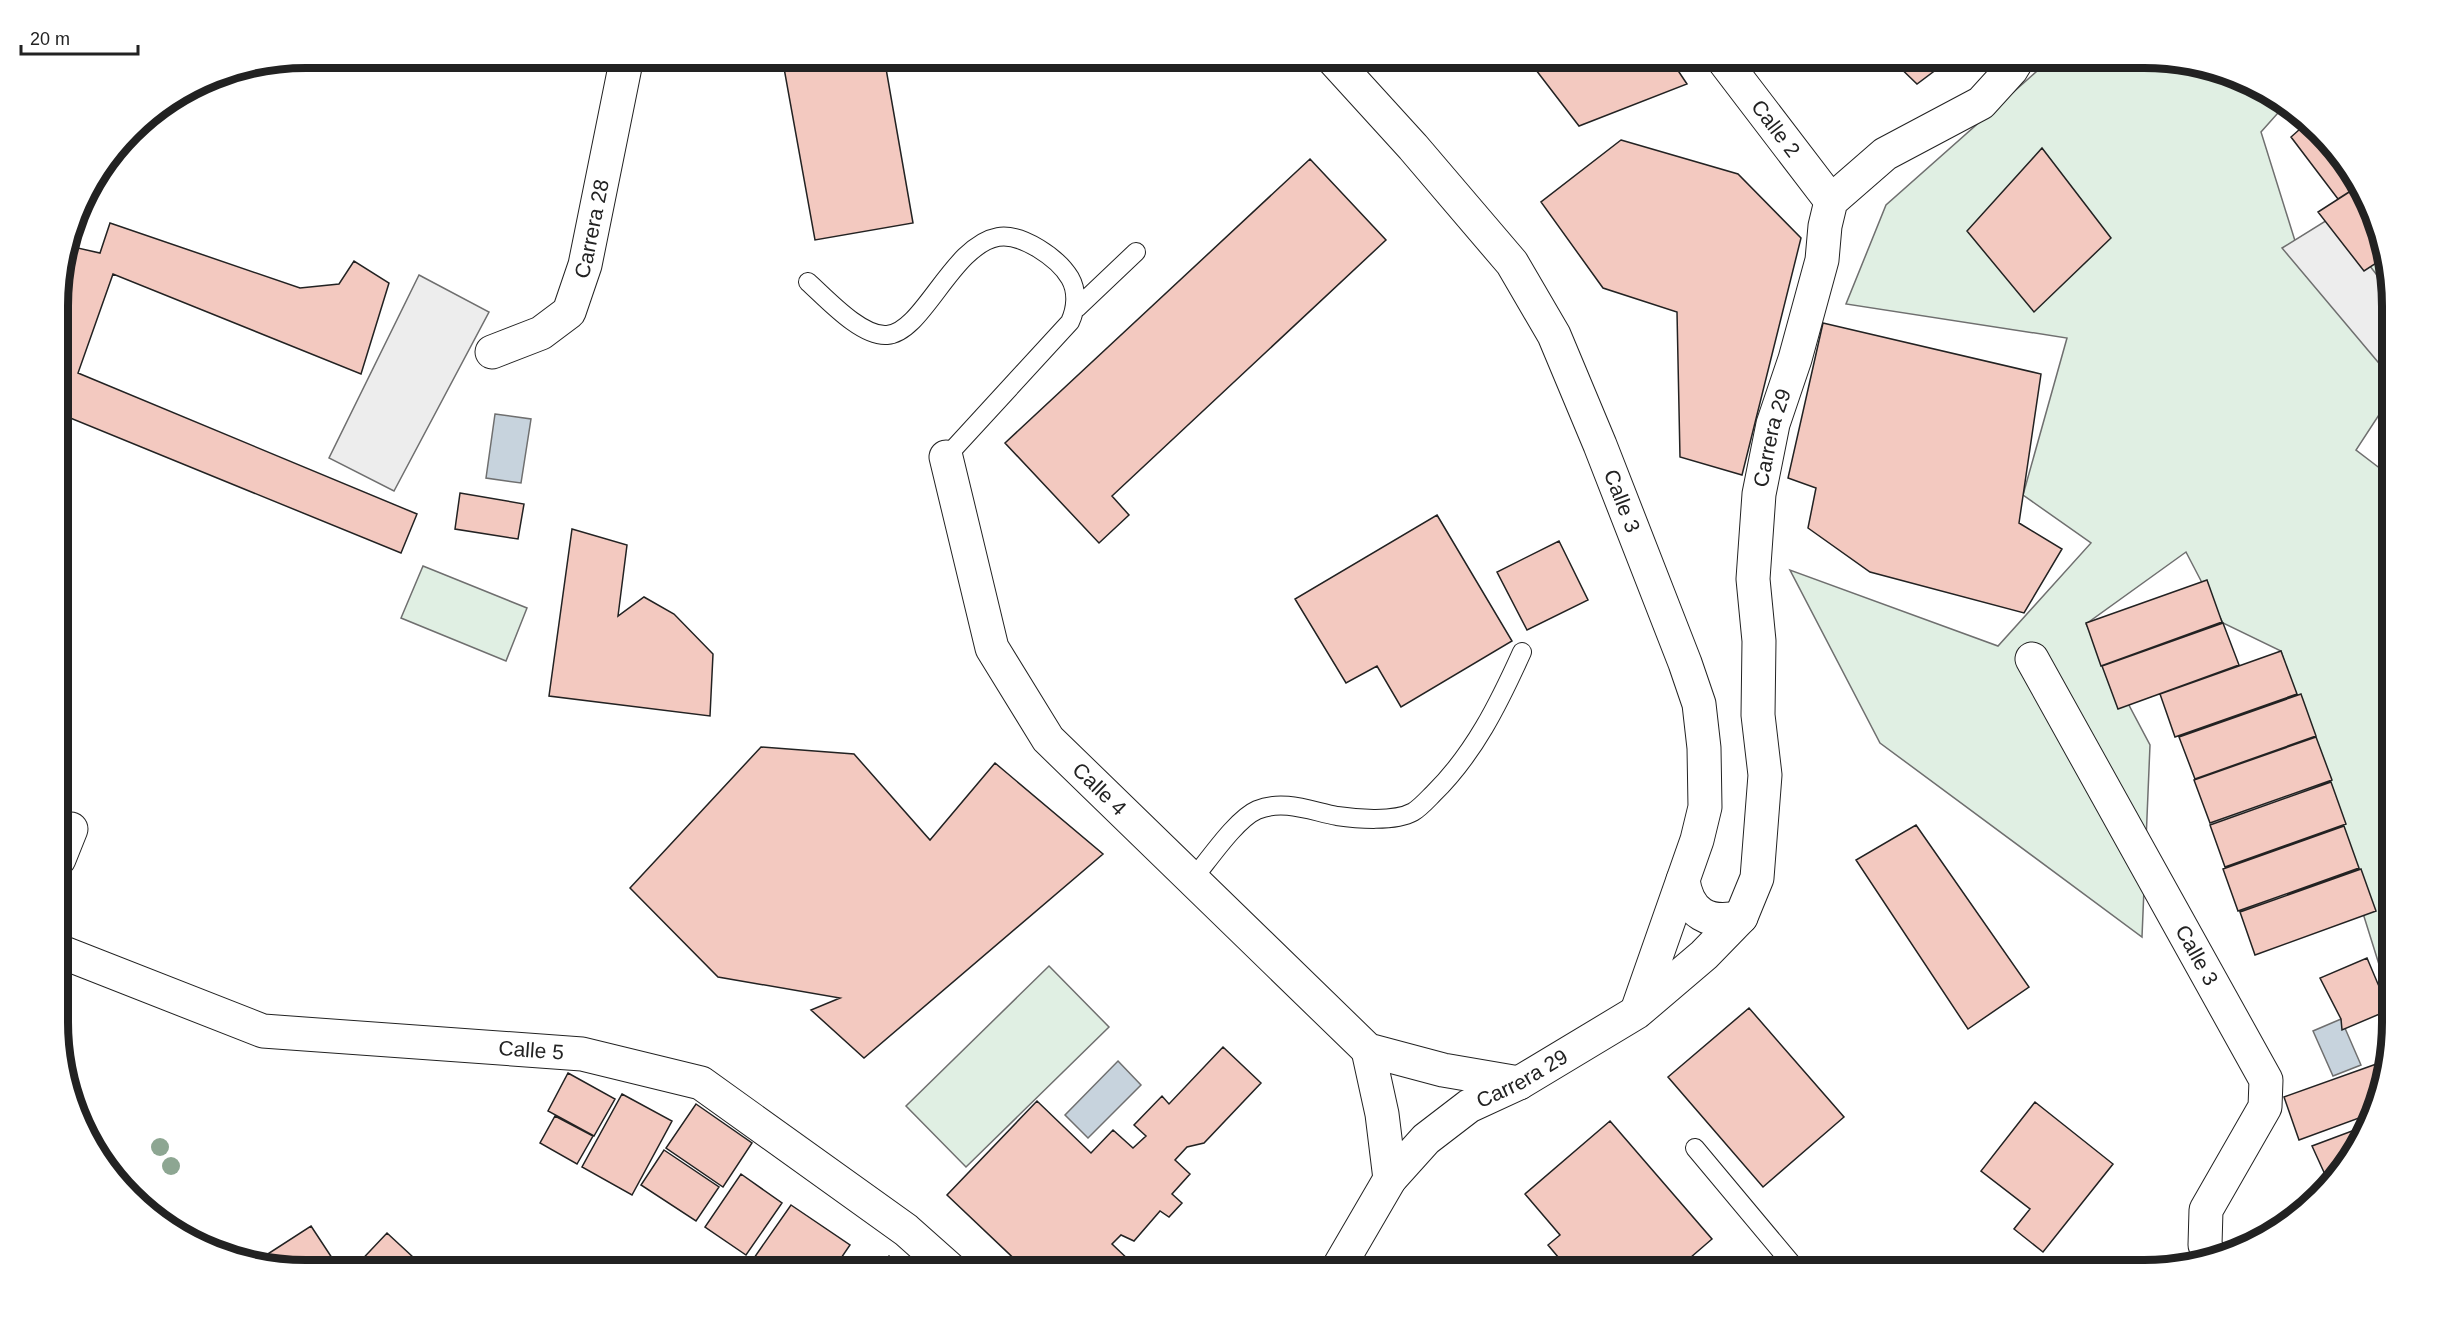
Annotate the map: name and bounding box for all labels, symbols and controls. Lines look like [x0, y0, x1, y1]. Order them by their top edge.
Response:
scale bar [21, 18, 138, 56]
text: 20 m [30, 29, 70, 49]
street label: Calle 2 [1747, 95, 1805, 161]
street label: Carrera 28 [569, 177, 613, 281]
street label: Carrera 29 [1749, 386, 1795, 489]
street label: Calle 3 [1600, 466, 1645, 536]
street label: Calle 4 [1068, 758, 1131, 820]
street label: Calle 3 [2171, 921, 2223, 989]
street label: Calle 5 [498, 1036, 565, 1064]
street label: Carrera 29 [1473, 1044, 1572, 1112]

